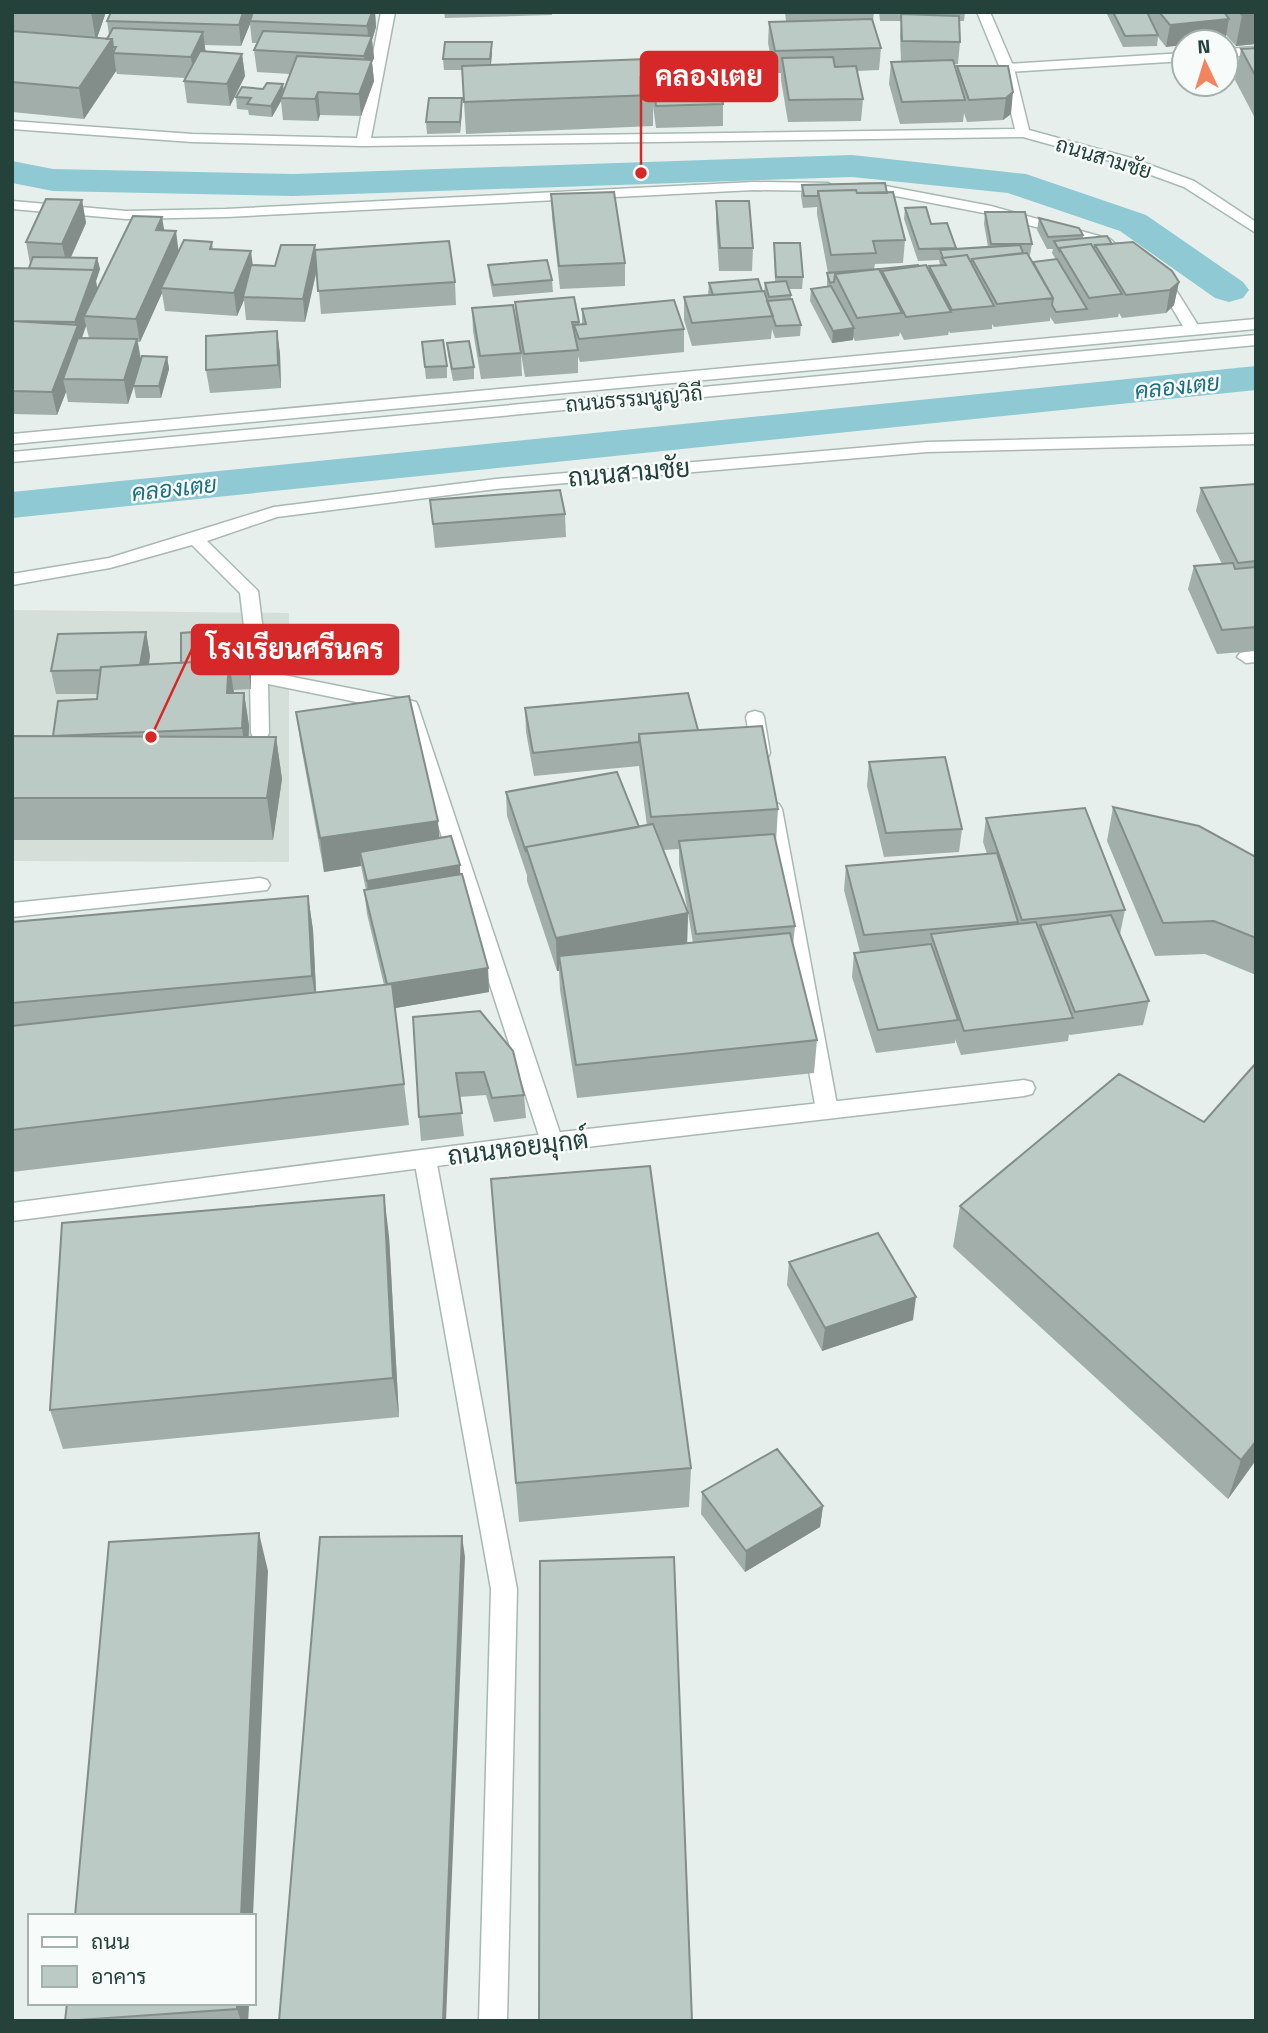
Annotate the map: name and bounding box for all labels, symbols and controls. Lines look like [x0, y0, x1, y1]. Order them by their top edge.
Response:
north arrow [1170, 28, 1240, 98]
text: N [1196, 31, 1211, 60]
callout: คลองเตย [641, 52, 777, 101]
text: คลองเตย [655, 54, 763, 97]
street label: ถนนสามชัย [1052, 127, 1156, 187]
water label: คลองเตย [1133, 364, 1221, 408]
street label: ถนนธรรมนูญวิถี [564, 376, 704, 420]
street label: ถนนสามชัย [566, 447, 692, 497]
water label: คลองเตย [130, 466, 218, 510]
callout: โรงเรียนศรีนคร [192, 625, 398, 674]
text: โรงเรียนศรีนคร [204, 627, 384, 670]
street label: ถนนหอยมุกต์ [445, 1119, 591, 1175]
legend [28, 1914, 256, 2005]
text: ถนน [91, 1925, 130, 1957]
text: อาคาร [91, 1960, 147, 1992]

